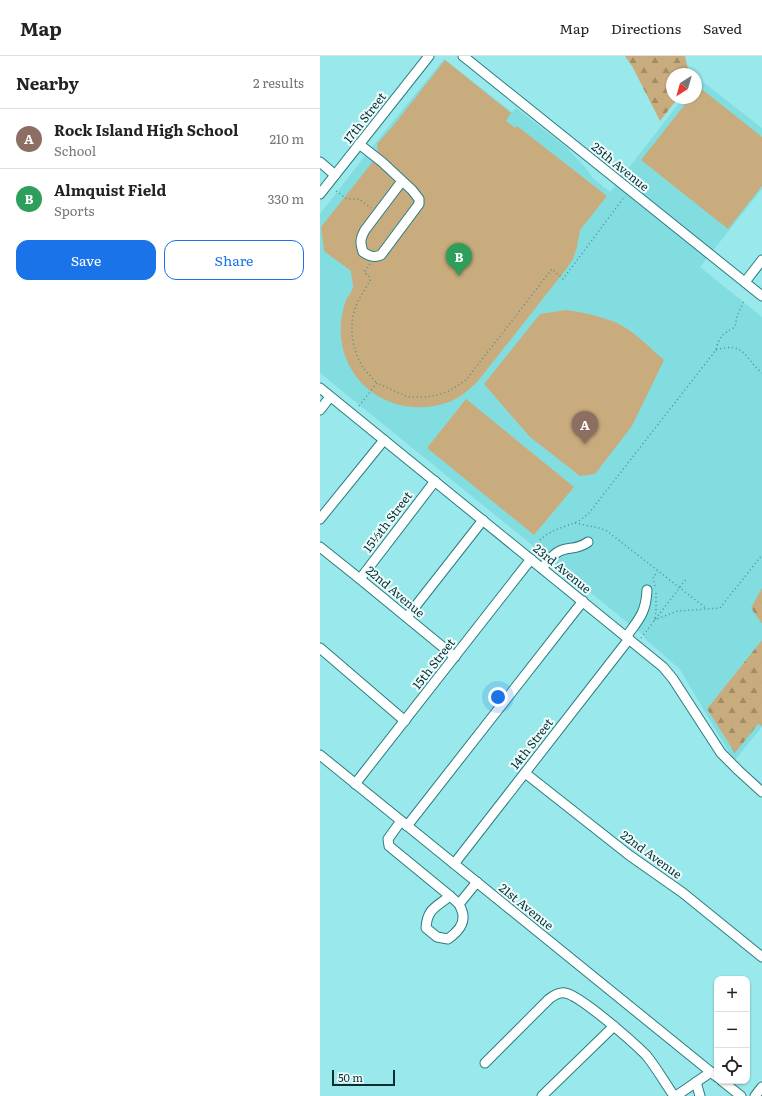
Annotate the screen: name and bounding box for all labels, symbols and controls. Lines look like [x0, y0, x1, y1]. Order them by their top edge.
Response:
text: Map [20, 14, 62, 42]
text: Map [559, 18, 589, 38]
text: Directions [611, 18, 681, 38]
text: Saved [703, 18, 742, 38]
north arrow [666, 68, 702, 104]
text: Nearby [16, 70, 79, 95]
text: 2 results [253, 73, 304, 92]
street label: 17th Street [339, 88, 390, 147]
text: Rock Island High School [54, 118, 238, 141]
text: A [24, 129, 34, 148]
text: 210 m [269, 129, 304, 148]
street label: 25th Avenue [588, 137, 653, 195]
text: School [54, 141, 96, 160]
text: Almquist Field [54, 178, 166, 201]
text: B [25, 189, 33, 208]
text: 330 m [268, 189, 304, 208]
text: Sports [54, 201, 94, 220]
button: Save [16, 240, 156, 280]
button: Share [164, 240, 304, 280]
pin: B [446, 243, 472, 276]
pin: A [572, 411, 598, 444]
street label: 15½th Street [358, 487, 416, 556]
street label: 23rd Avenue [530, 539, 596, 597]
street label: 22nd Avenue [362, 561, 429, 621]
street label: 15th Street [407, 634, 459, 693]
your location [488, 687, 508, 707]
street label: 14th Street [505, 714, 557, 773]
street label: 22nd Avenue [617, 826, 686, 883]
street label: 21st Avenue [495, 879, 558, 934]
map controls [714, 976, 750, 1084]
button: + [714, 976, 750, 1012]
button: − [714, 1012, 750, 1048]
button: locate [714, 1048, 750, 1084]
scale bar [332, 1068, 395, 1087]
text: 50 m [338, 1069, 363, 1085]

